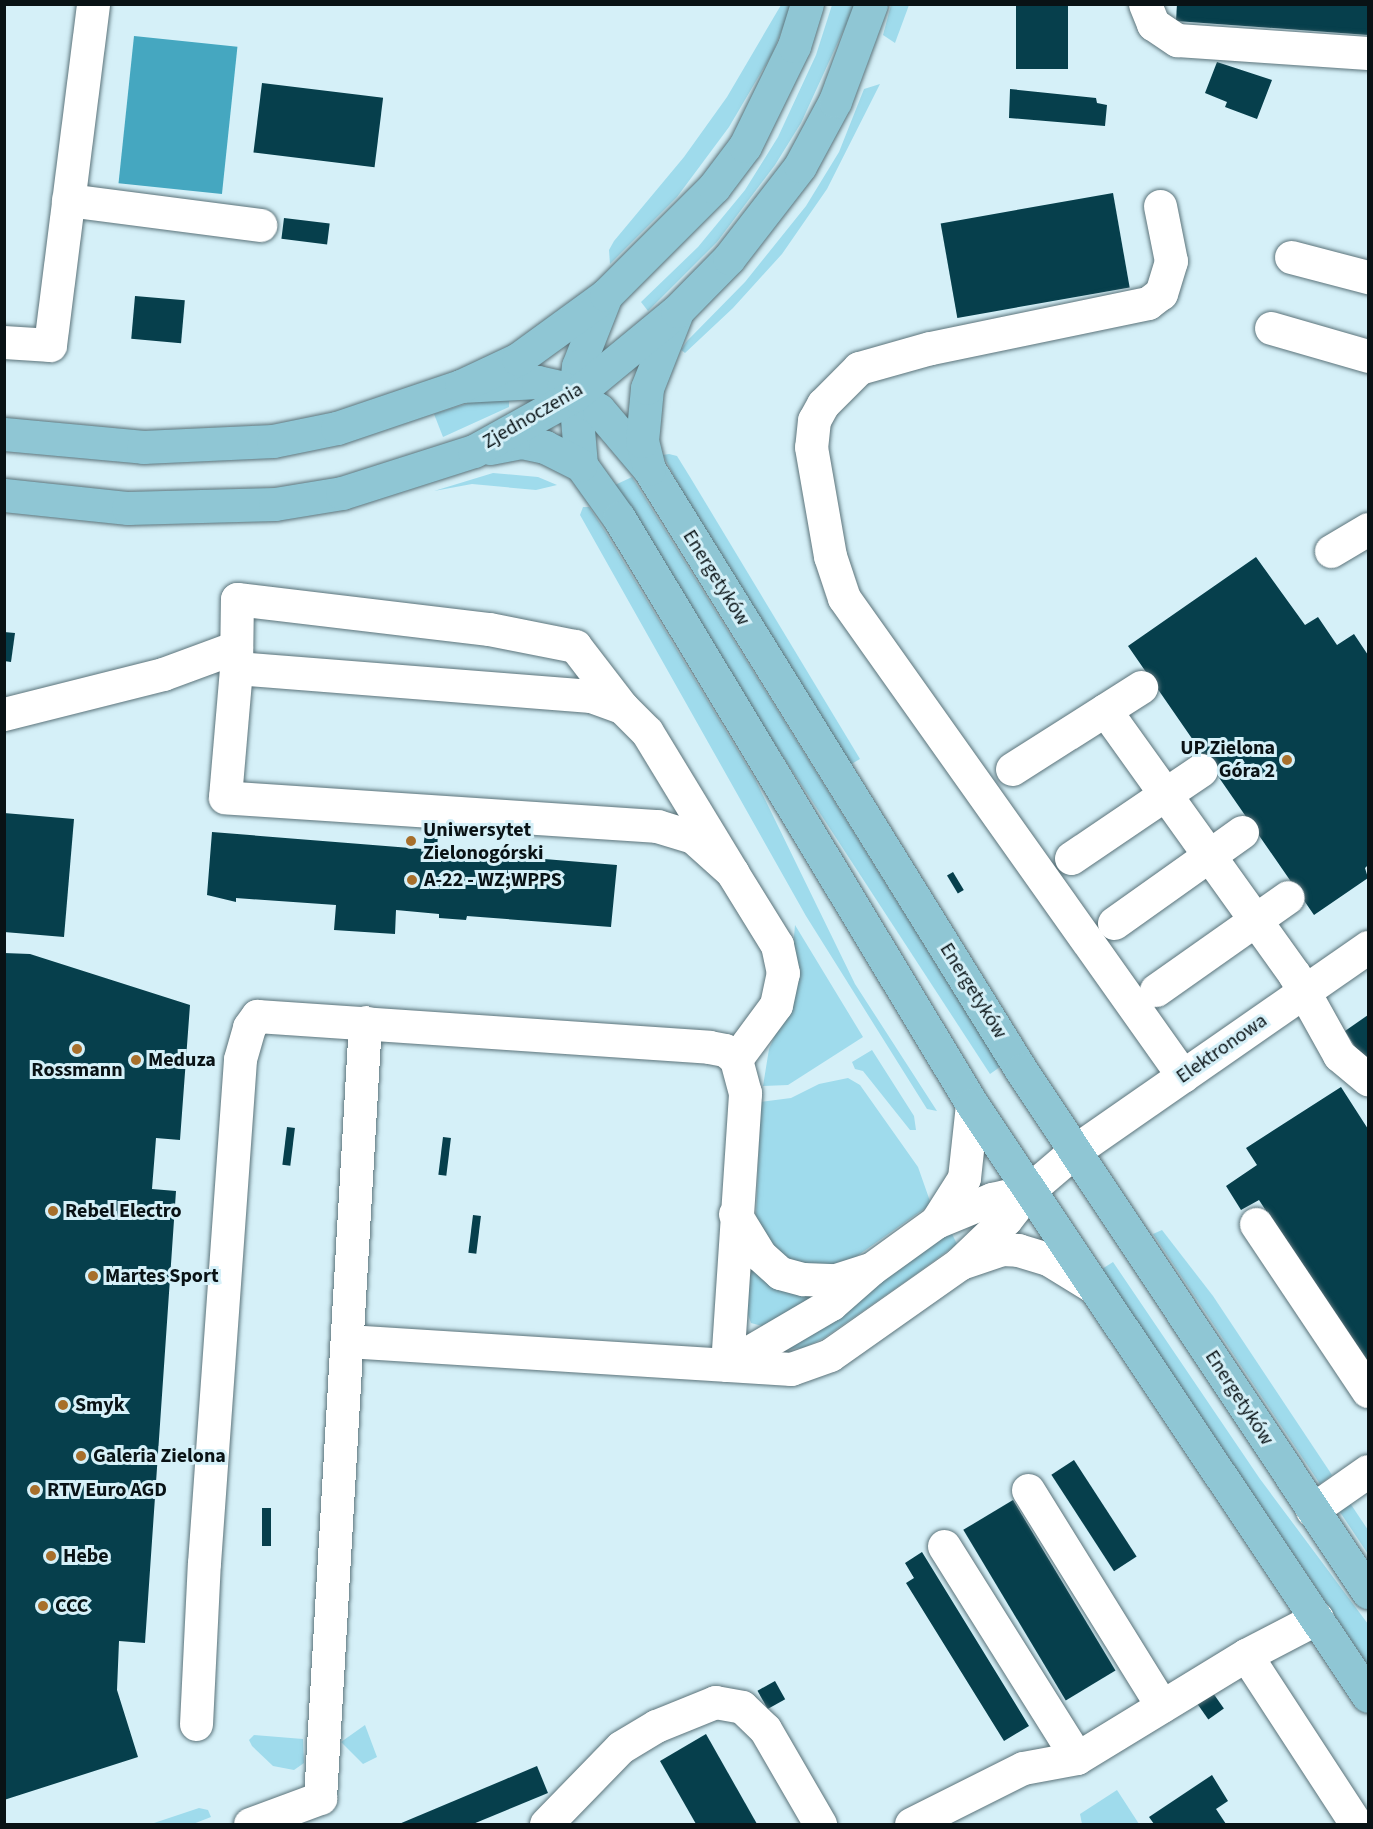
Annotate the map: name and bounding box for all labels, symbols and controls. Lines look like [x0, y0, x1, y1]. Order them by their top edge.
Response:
street label: Zjednoczenia [479, 378, 587, 454]
street label: Energetyków [677, 526, 755, 630]
place label: UP Zielona Góra 2 [1180, 736, 1275, 783]
marker: UP Zielona Góra 2 [1280, 753, 1294, 767]
place label: Uniwersytet Zielonogórski [423, 818, 544, 865]
marker: Uniwersytet Zielonogórski [404, 834, 418, 848]
place label: A-22 - WZ;WPPS [424, 868, 562, 892]
marker: A-22 - WZ;WPPS [405, 873, 419, 887]
street label: Energetyków [934, 939, 1012, 1043]
street label: Elektronowa [1172, 1009, 1272, 1089]
marker: Rossmann [70, 1042, 84, 1056]
place label: Meduza [148, 1048, 216, 1072]
marker: Meduza [129, 1053, 143, 1067]
place label: Rossmann [31, 1058, 123, 1082]
place label: Rebel Electro [65, 1199, 182, 1223]
marker: Rebel Electro [46, 1204, 60, 1218]
place label: Martes Sport [105, 1264, 219, 1288]
marker: Martes Sport [86, 1269, 100, 1283]
street label: Energetyków [1199, 1346, 1279, 1450]
place label: Smyk [75, 1393, 125, 1417]
marker: Smyk [56, 1398, 70, 1412]
place label: Galeria Zielona [93, 1444, 226, 1468]
marker: Galeria Zielona [74, 1449, 88, 1463]
place label: RTV Euro AGD [47, 1478, 167, 1502]
marker: RTV Euro AGD [28, 1483, 42, 1497]
place label: Hebe [63, 1544, 109, 1568]
marker: Hebe [44, 1549, 58, 1563]
place label: CCC [55, 1594, 88, 1618]
marker: CCC [36, 1599, 50, 1613]

